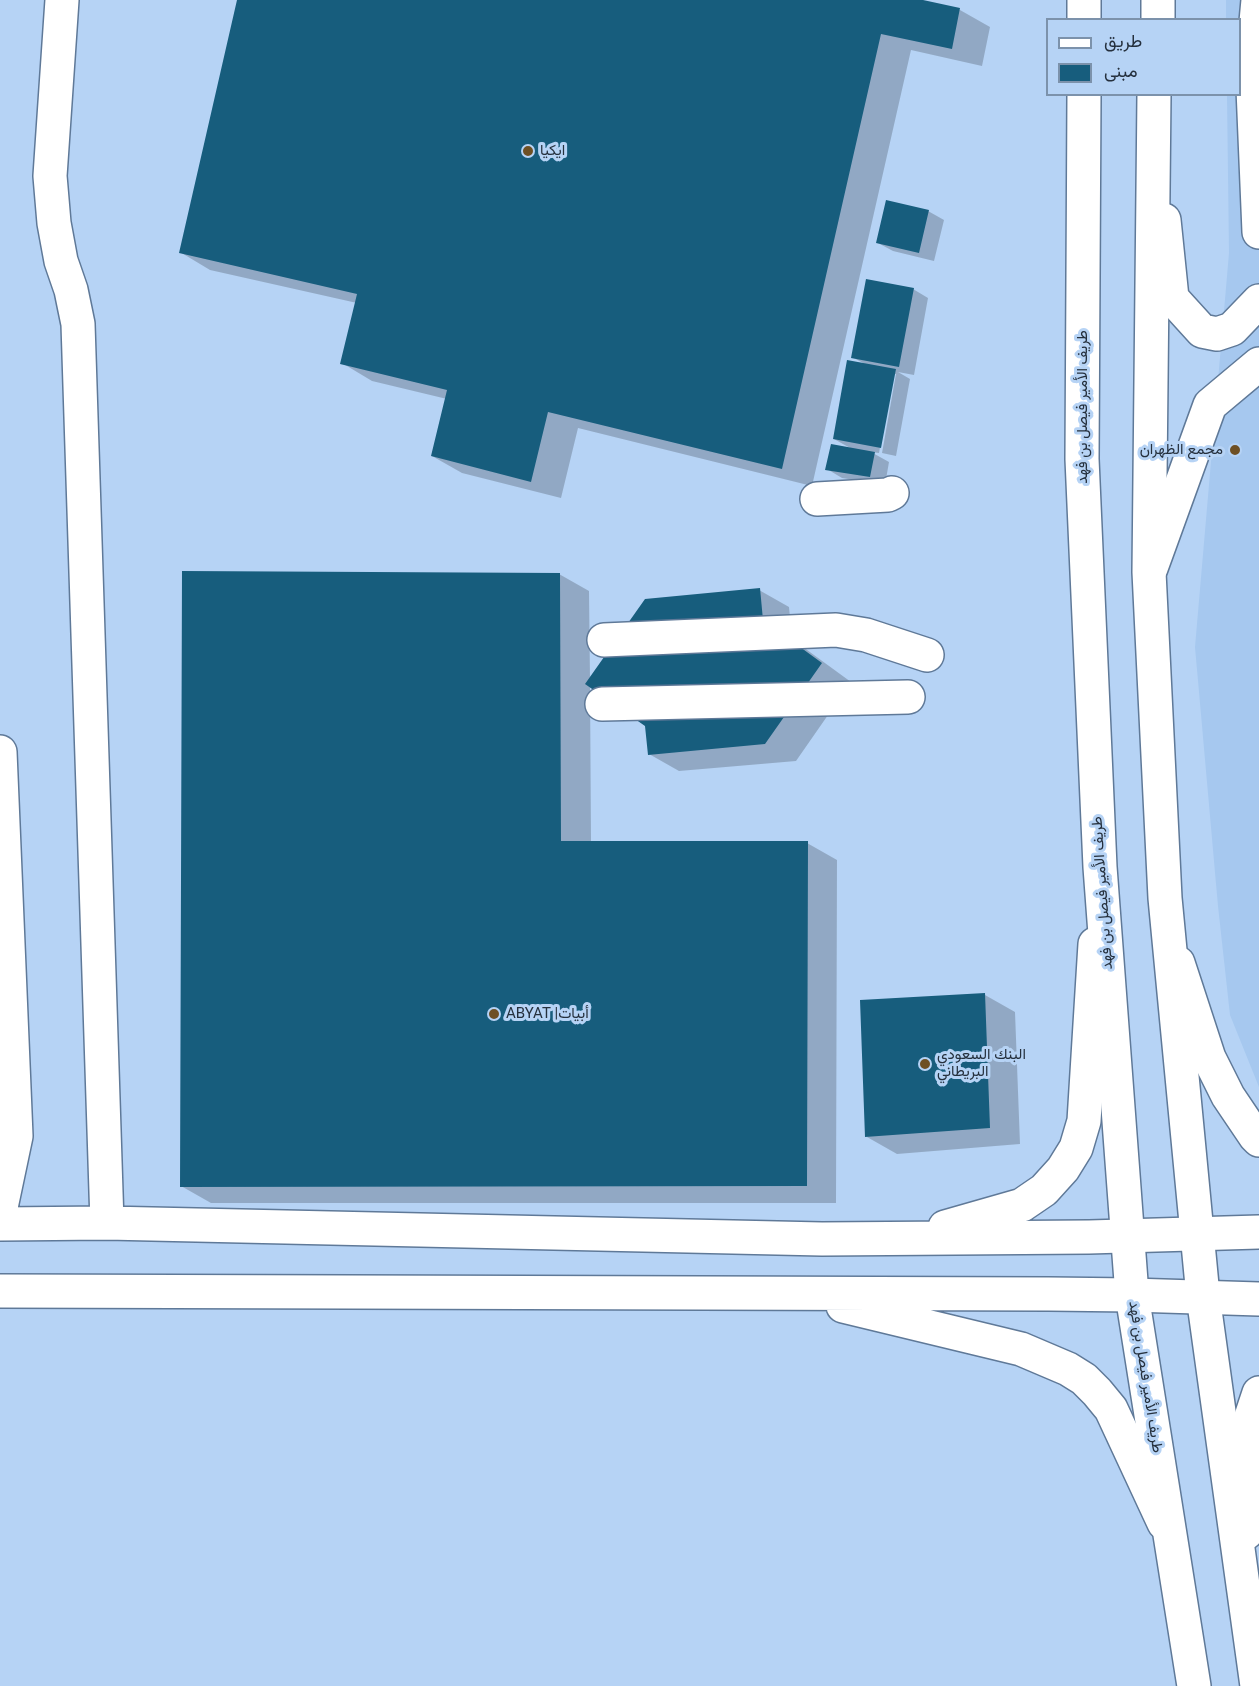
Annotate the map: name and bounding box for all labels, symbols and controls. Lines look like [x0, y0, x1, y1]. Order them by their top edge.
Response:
legend [1046, 18, 1241, 96]
text: طريق [1104, 30, 1142, 51]
text: مبنى [1104, 60, 1138, 81]
place label: ايكيا [540, 142, 565, 160]
marker: ايكيا [521, 144, 535, 158]
street label: طريف الأمير فيصل بن فهد [1074, 330, 1092, 484]
place label: مجمع الظهران [1140, 441, 1223, 459]
marker: مجمع الظهران [1228, 443, 1242, 457]
street label: طريف الأمير فيصل بن فهد [1089, 816, 1117, 970]
place label: ABYAT |أبيات [506, 1005, 589, 1023]
marker: ABYAT |أبيات [487, 1007, 501, 1021]
place label: البنك السعودي البريطاني [937, 1046, 1026, 1081]
marker: البنك السعودي البريطاني [918, 1057, 932, 1071]
street label: طريف الأمير فيصل بن فهد [1124, 1300, 1166, 1454]

